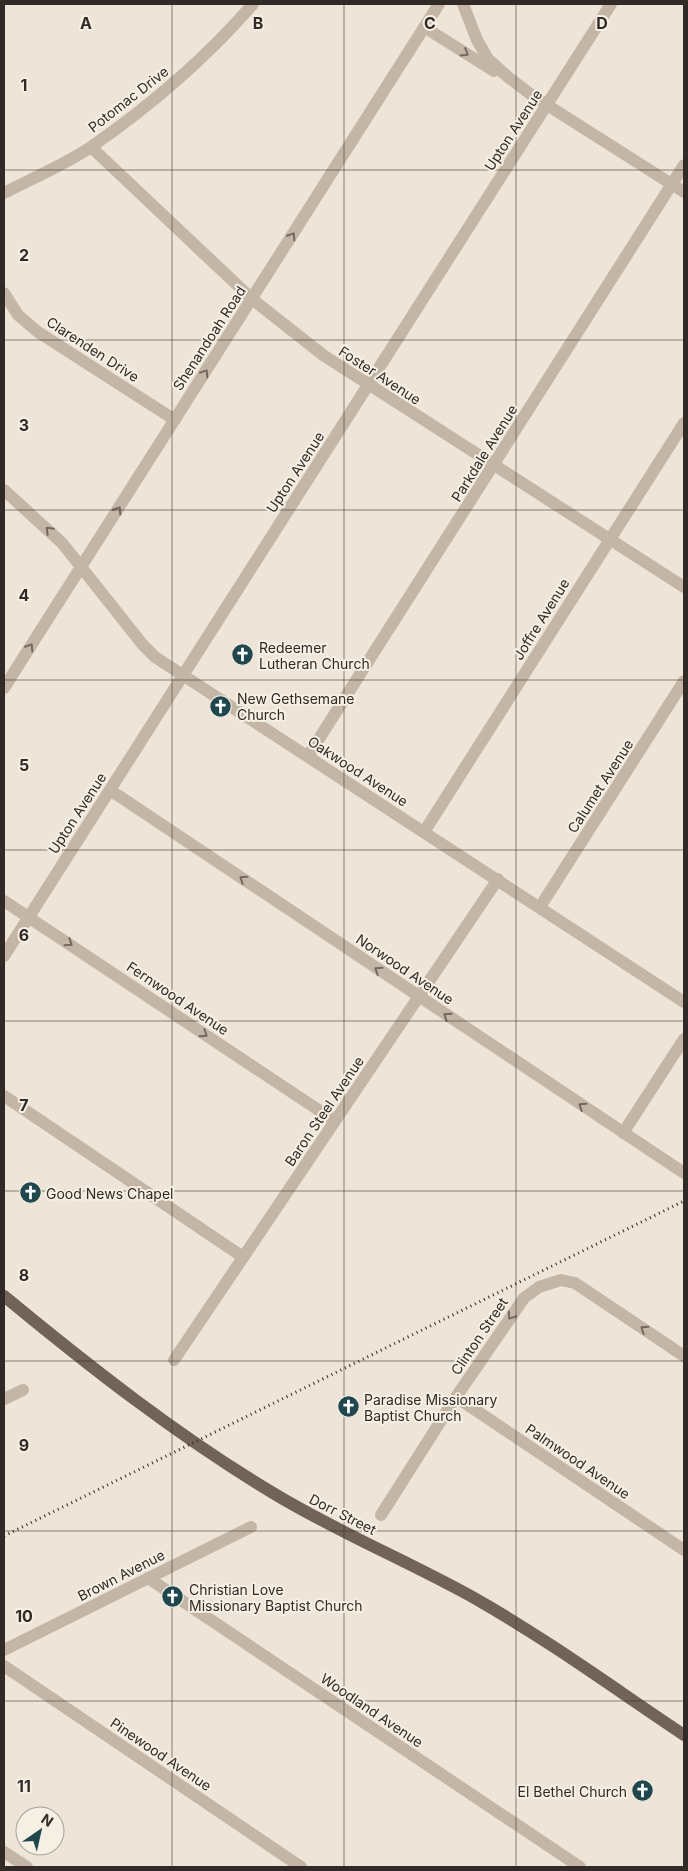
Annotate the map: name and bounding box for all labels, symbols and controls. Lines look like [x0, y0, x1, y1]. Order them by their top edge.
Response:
text: A [80, 13, 92, 33]
text: B [253, 13, 263, 33]
text: C [424, 13, 436, 33]
text: D [596, 13, 608, 33]
one-way arrow [460, 47, 469, 56]
street label: Potomac Drive [85, 62, 171, 136]
text: 1 [21, 75, 27, 95]
street label: Upton Avenue [480, 86, 546, 174]
one-way arrow [286, 232, 296, 241]
text: 2 [19, 245, 29, 265]
street label: Shenandoah Road [169, 283, 249, 393]
street label: Clarenden Drive [44, 313, 142, 385]
street label: Foster Avenue [336, 342, 424, 408]
one-way arrow [199, 369, 208, 379]
street label: Parkdale Avenue [447, 402, 521, 504]
text: 3 [19, 415, 29, 435]
street label: Upton Avenue [262, 428, 328, 516]
one-way arrow [111, 506, 121, 515]
one-way arrow [46, 527, 55, 536]
street label: Joffre Avenue [509, 575, 573, 663]
text: 4 [19, 585, 30, 605]
place label: Redeemer Lutheran Church [259, 639, 370, 672]
one-way arrow [24, 643, 33, 653]
church icon: Redeemer Lutheran Church [231, 643, 255, 667]
place label: New Gethsemane Church [237, 690, 354, 723]
church icon: New Gethsemane Church [209, 694, 233, 718]
street label: Oakwood Avenue [305, 732, 411, 810]
street label: Calumet Avenue [563, 736, 637, 836]
text: 5 [19, 755, 29, 775]
street label: Upton Avenue [44, 769, 110, 857]
one-way arrow [240, 876, 249, 885]
text: 6 [19, 925, 29, 945]
street label: Norwood Avenue [353, 930, 457, 1008]
one-way arrow [64, 937, 73, 947]
street label: Fernwood Avenue [124, 958, 232, 1038]
one-way arrow [375, 967, 384, 976]
one-way arrow [443, 1012, 452, 1022]
one-way arrow [198, 1028, 208, 1037]
street label: Baron Steel Avenue [281, 1053, 367, 1169]
text: 7 [19, 1095, 29, 1115]
one-way arrow [578, 1103, 588, 1112]
church icon: Good News Chapel [18, 1181, 42, 1205]
place label: Good News Chapel [46, 1185, 173, 1202]
text: 8 [19, 1265, 29, 1285]
street label: Clinton Street [447, 1294, 511, 1378]
one-way arrow [508, 1310, 517, 1320]
one-way arrow [640, 1326, 650, 1335]
place label: Paradise Missionary Baptist Church [364, 1391, 498, 1424]
church icon: Paradise Missionary Baptist Church [336, 1395, 360, 1419]
street label: Palmwood Avenue [523, 1420, 633, 1502]
text: 9 [19, 1435, 29, 1455]
street label: Dorr Street [307, 1490, 380, 1538]
street label: Brown Avenue [75, 1546, 167, 1604]
place label: Christian Love Missionary Baptist Church [189, 1581, 363, 1614]
church icon: Christian Love Missionary Baptist Church [161, 1585, 185, 1609]
text: 10 [15, 1606, 33, 1626]
street label: Woodland Avenue [318, 1669, 426, 1751]
street label: Pinewood Avenue [107, 1714, 215, 1794]
text: 11 [17, 1776, 31, 1796]
church icon: El Bethel Church [631, 1779, 655, 1803]
place label: El Bethel Church [517, 1783, 627, 1800]
north arrow [15, 1806, 65, 1856]
text: N [38, 1810, 57, 1830]

